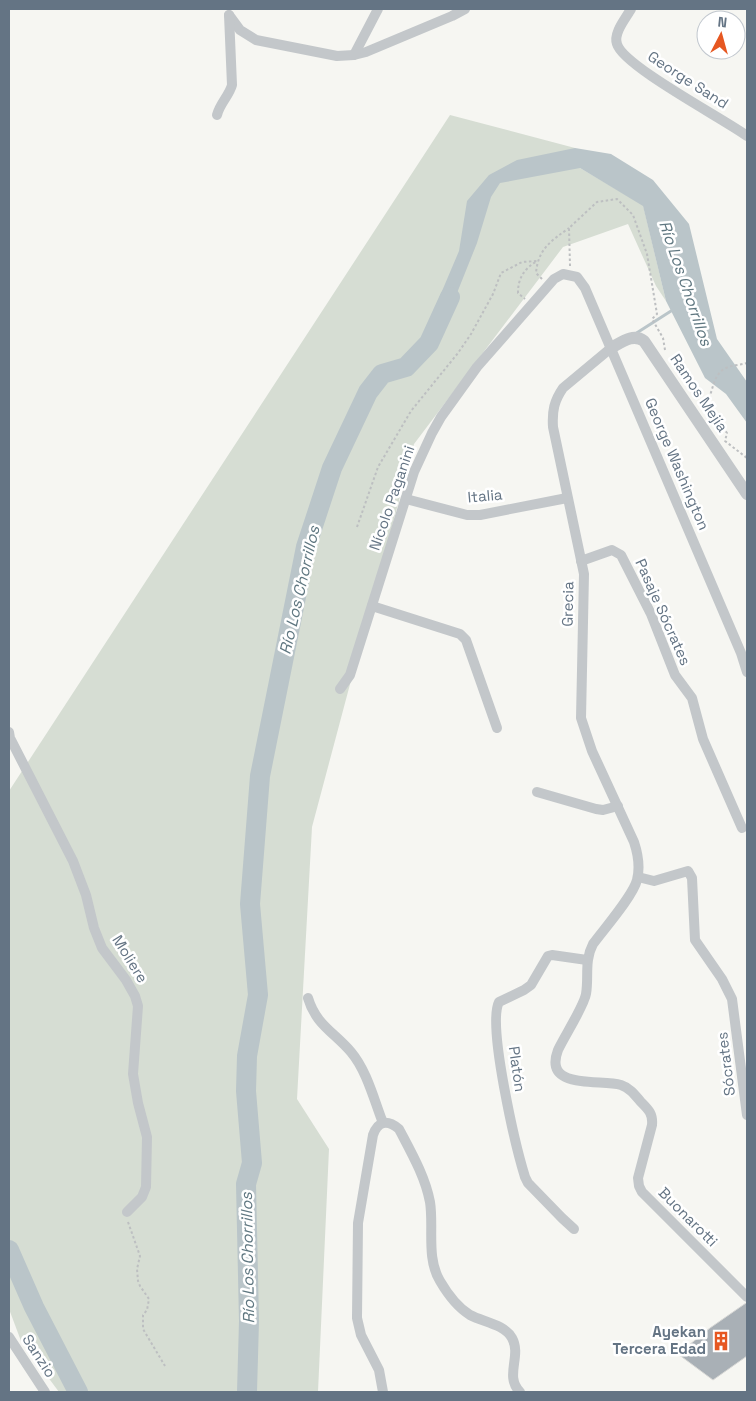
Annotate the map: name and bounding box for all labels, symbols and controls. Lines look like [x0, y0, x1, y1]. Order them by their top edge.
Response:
north arrow [696, 10, 746, 60]
text: N [717, 13, 728, 32]
street label: George Sand [644, 46, 732, 113]
water label: Río Los Chorrillos [654, 218, 717, 349]
street label: Ramos Mejía [666, 350, 733, 436]
street label: George Washington [641, 395, 714, 533]
street label: Nícolo Paganini [365, 443, 418, 553]
street label: Italia [467, 484, 504, 506]
water label: Río Los Chorrillos [274, 523, 325, 656]
street label: Pasaje Sócrates [631, 556, 695, 668]
street label: Grecia [558, 581, 577, 627]
street label: Moliere [108, 931, 153, 986]
street label: Sócrates [712, 1031, 739, 1097]
street label: Platón [505, 1045, 530, 1093]
street label: Buonarotti [655, 1183, 722, 1250]
water label: Río Los Chorrillos [236, 1192, 259, 1324]
place label: Ayekan Tercera Edad [613, 1322, 706, 1358]
building icon: Ayekan Tercera Edad [710, 1330, 732, 1352]
street label: Sanzio [18, 1331, 60, 1381]

